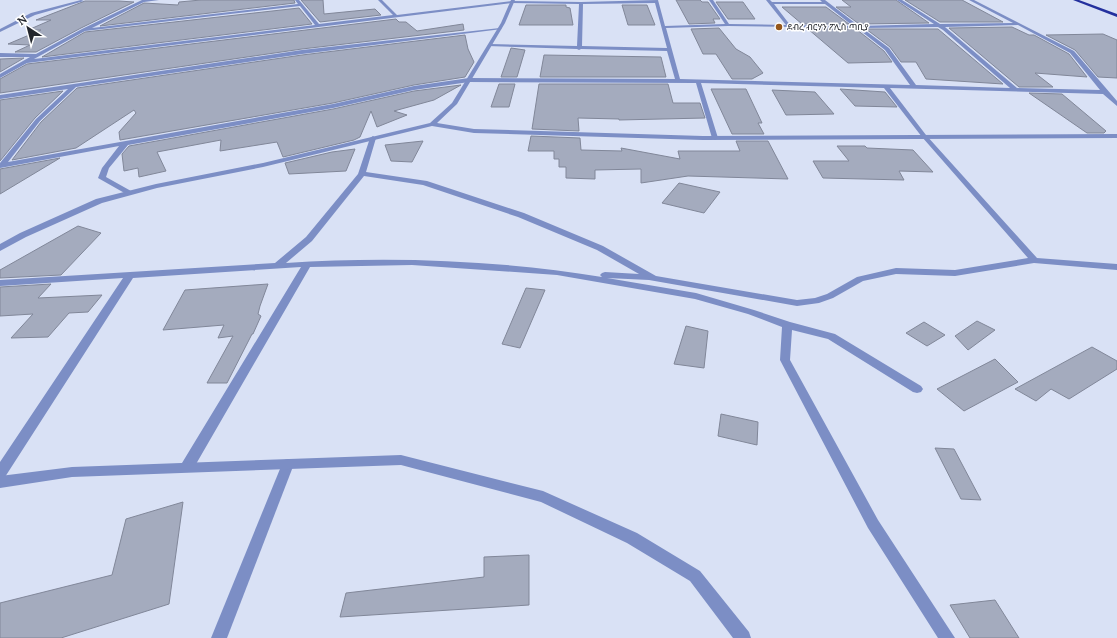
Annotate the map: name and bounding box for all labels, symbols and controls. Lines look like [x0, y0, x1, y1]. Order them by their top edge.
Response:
north arrow [8, 8, 48, 48]
text: N [15, 11, 30, 28]
place label: ደብረ ብርሃን ፖሊስ ጣቢያ [787, 21, 869, 32]
marker: ደብረ ብርሃን ፖሊስ ጣቢያ [774, 22, 784, 32]

